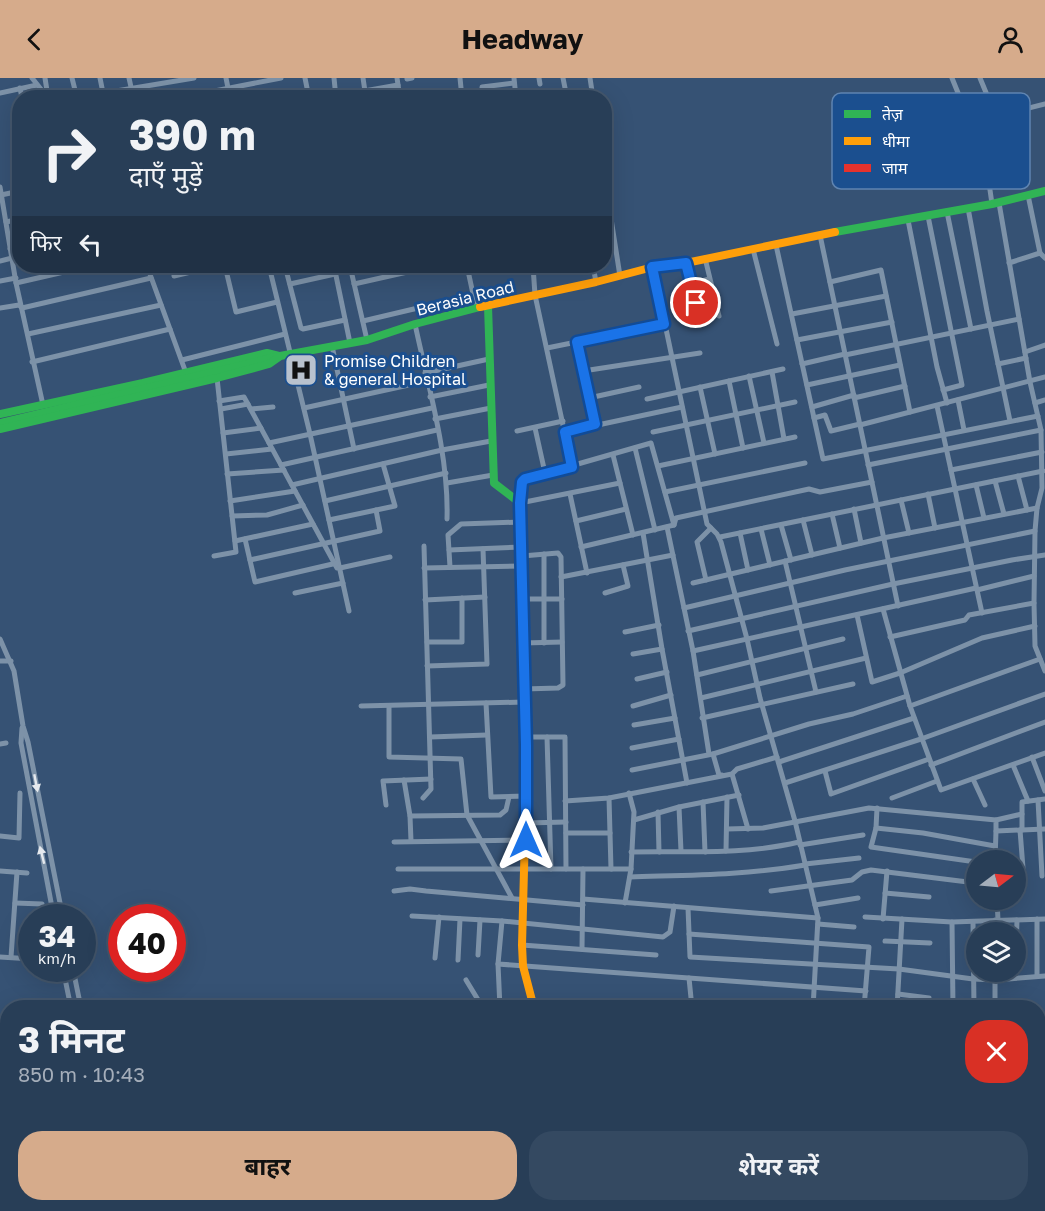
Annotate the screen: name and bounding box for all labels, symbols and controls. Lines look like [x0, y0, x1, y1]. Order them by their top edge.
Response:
icon: back [18, 23, 51, 56]
text: Headway [462, 23, 583, 55]
icon: person [994, 23, 1027, 56]
legend [832, 93, 1030, 189]
text: तेज़ [882, 104, 904, 124]
text: 390 m [129, 109, 256, 159]
icon: right [30, 114, 108, 192]
text: धीमा [882, 131, 911, 151]
text: जाम [882, 158, 908, 178]
text: दाएँ मुड़ें [129, 160, 203, 192]
icon: left [74, 228, 107, 261]
text: फिर [30, 229, 62, 256]
street label: Berasia Road [414, 276, 516, 320]
pin [670, 277, 721, 328]
icon: arrive [679, 286, 712, 319]
place label: Promise Children & general Hospital [324, 351, 466, 389]
hospital icon: Promise Children & general Hospital [283, 352, 319, 388]
one-way arrow [32, 774, 41, 793]
position arrow [494, 808, 558, 872]
one-way arrow [36, 846, 46, 864]
north arrow [966, 850, 1026, 910]
map controls [966, 850, 1026, 982]
speed limit sign: 40 [108, 904, 186, 982]
text: 34 [38, 918, 76, 954]
button: layers [966, 922, 1026, 982]
text: km/h [38, 949, 76, 967]
text: 3 मिनट [18, 1018, 125, 1061]
button: close [965, 1020, 1028, 1083]
text: 850 m · 10:43 [18, 1062, 145, 1086]
button: बाहर [18, 1131, 517, 1200]
button: शेयर करें [529, 1131, 1028, 1200]

